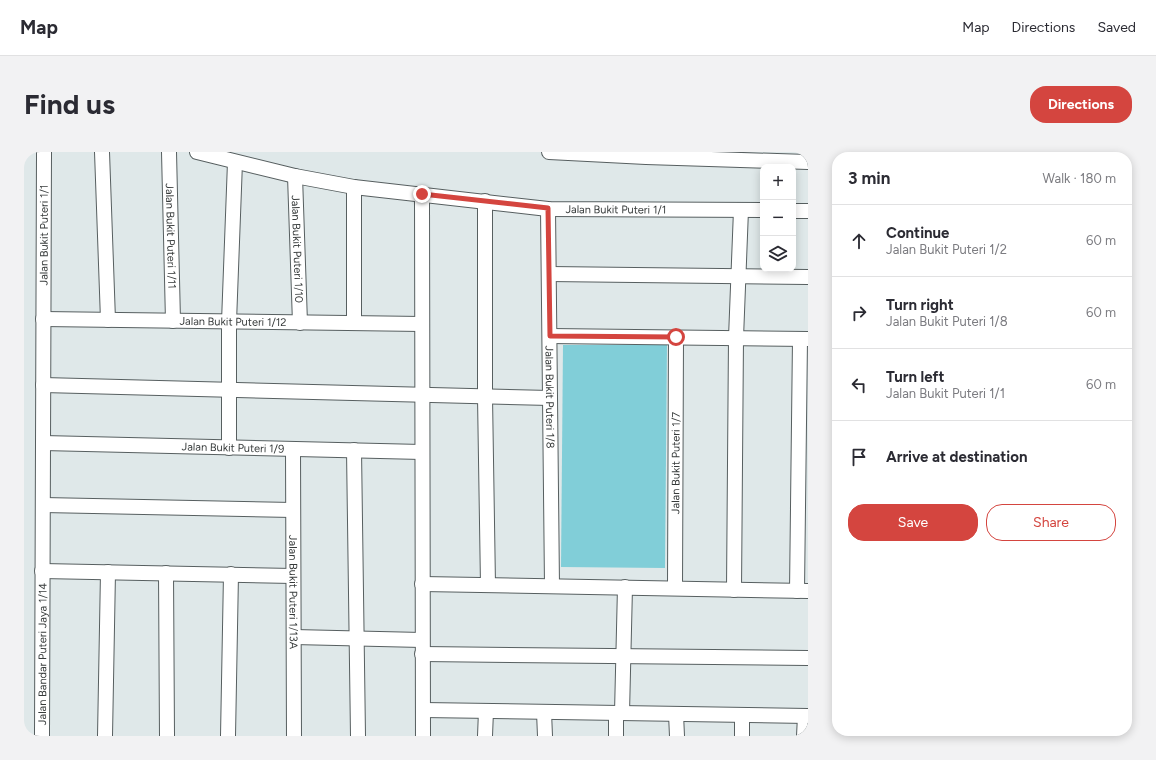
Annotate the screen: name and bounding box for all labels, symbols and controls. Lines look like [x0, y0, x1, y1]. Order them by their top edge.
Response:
text: Map [20, 16, 58, 39]
text: Map [962, 19, 990, 36]
text: Directions [1012, 19, 1075, 36]
text: Saved [1097, 19, 1136, 36]
button: Directions [1030, 86, 1132, 123]
text: Find us [24, 87, 115, 121]
map controls [760, 164, 796, 272]
button: + [760, 164, 796, 200]
text: 3 min [848, 168, 890, 188]
text: Walk · 180 m [1043, 171, 1116, 186]
street label: Jalan Bukit Puteri 1/11 [163, 183, 178, 289]
street label: Jalan Bukit Puteri 1/1 [38, 185, 51, 285]
route end [413, 185, 431, 203]
street label: Jalan Bukit Puteri 1/10 [289, 195, 305, 303]
button: − [760, 200, 796, 236]
street label: Jalan Bukit Puteri 1/1 [565, 203, 666, 217]
text: Continue [886, 224, 949, 242]
icon: ahead [848, 230, 870, 252]
text: 60 m [1086, 233, 1116, 248]
button: layers [760, 236, 796, 272]
text: Jalan Bukit Puteri 1/2 [886, 242, 1007, 257]
text: Turn right [886, 296, 954, 314]
icon: right [848, 302, 870, 324]
text: 60 m [1086, 305, 1116, 320]
text: Jalan Bukit Puteri 1/8 [886, 314, 1008, 329]
street label: Jalan Bukit Puteri 1/12 [179, 315, 287, 329]
route start [667, 328, 685, 346]
street label: Jalan Bukit Puteri 1/8 [542, 345, 557, 449]
text: Turn left [886, 368, 944, 386]
icon: left [848, 374, 870, 396]
text: 60 m [1086, 377, 1116, 392]
text: Jalan Bukit Puteri 1/1 [886, 386, 1005, 401]
street label: Jalan Bukit Puteri 1/7 [669, 412, 683, 514]
street label: Jalan Bukit Puteri 1/9 [182, 440, 284, 456]
icon: arrive [848, 446, 870, 468]
text: Arrive at destination [886, 448, 1027, 466]
button: Save [848, 504, 978, 541]
button: Share [986, 504, 1116, 541]
street label: Jalan Bukit Puteri 1/13A [286, 535, 300, 650]
street label: Jalan Bandar Puteri Jaya 1/14 [36, 583, 50, 725]

